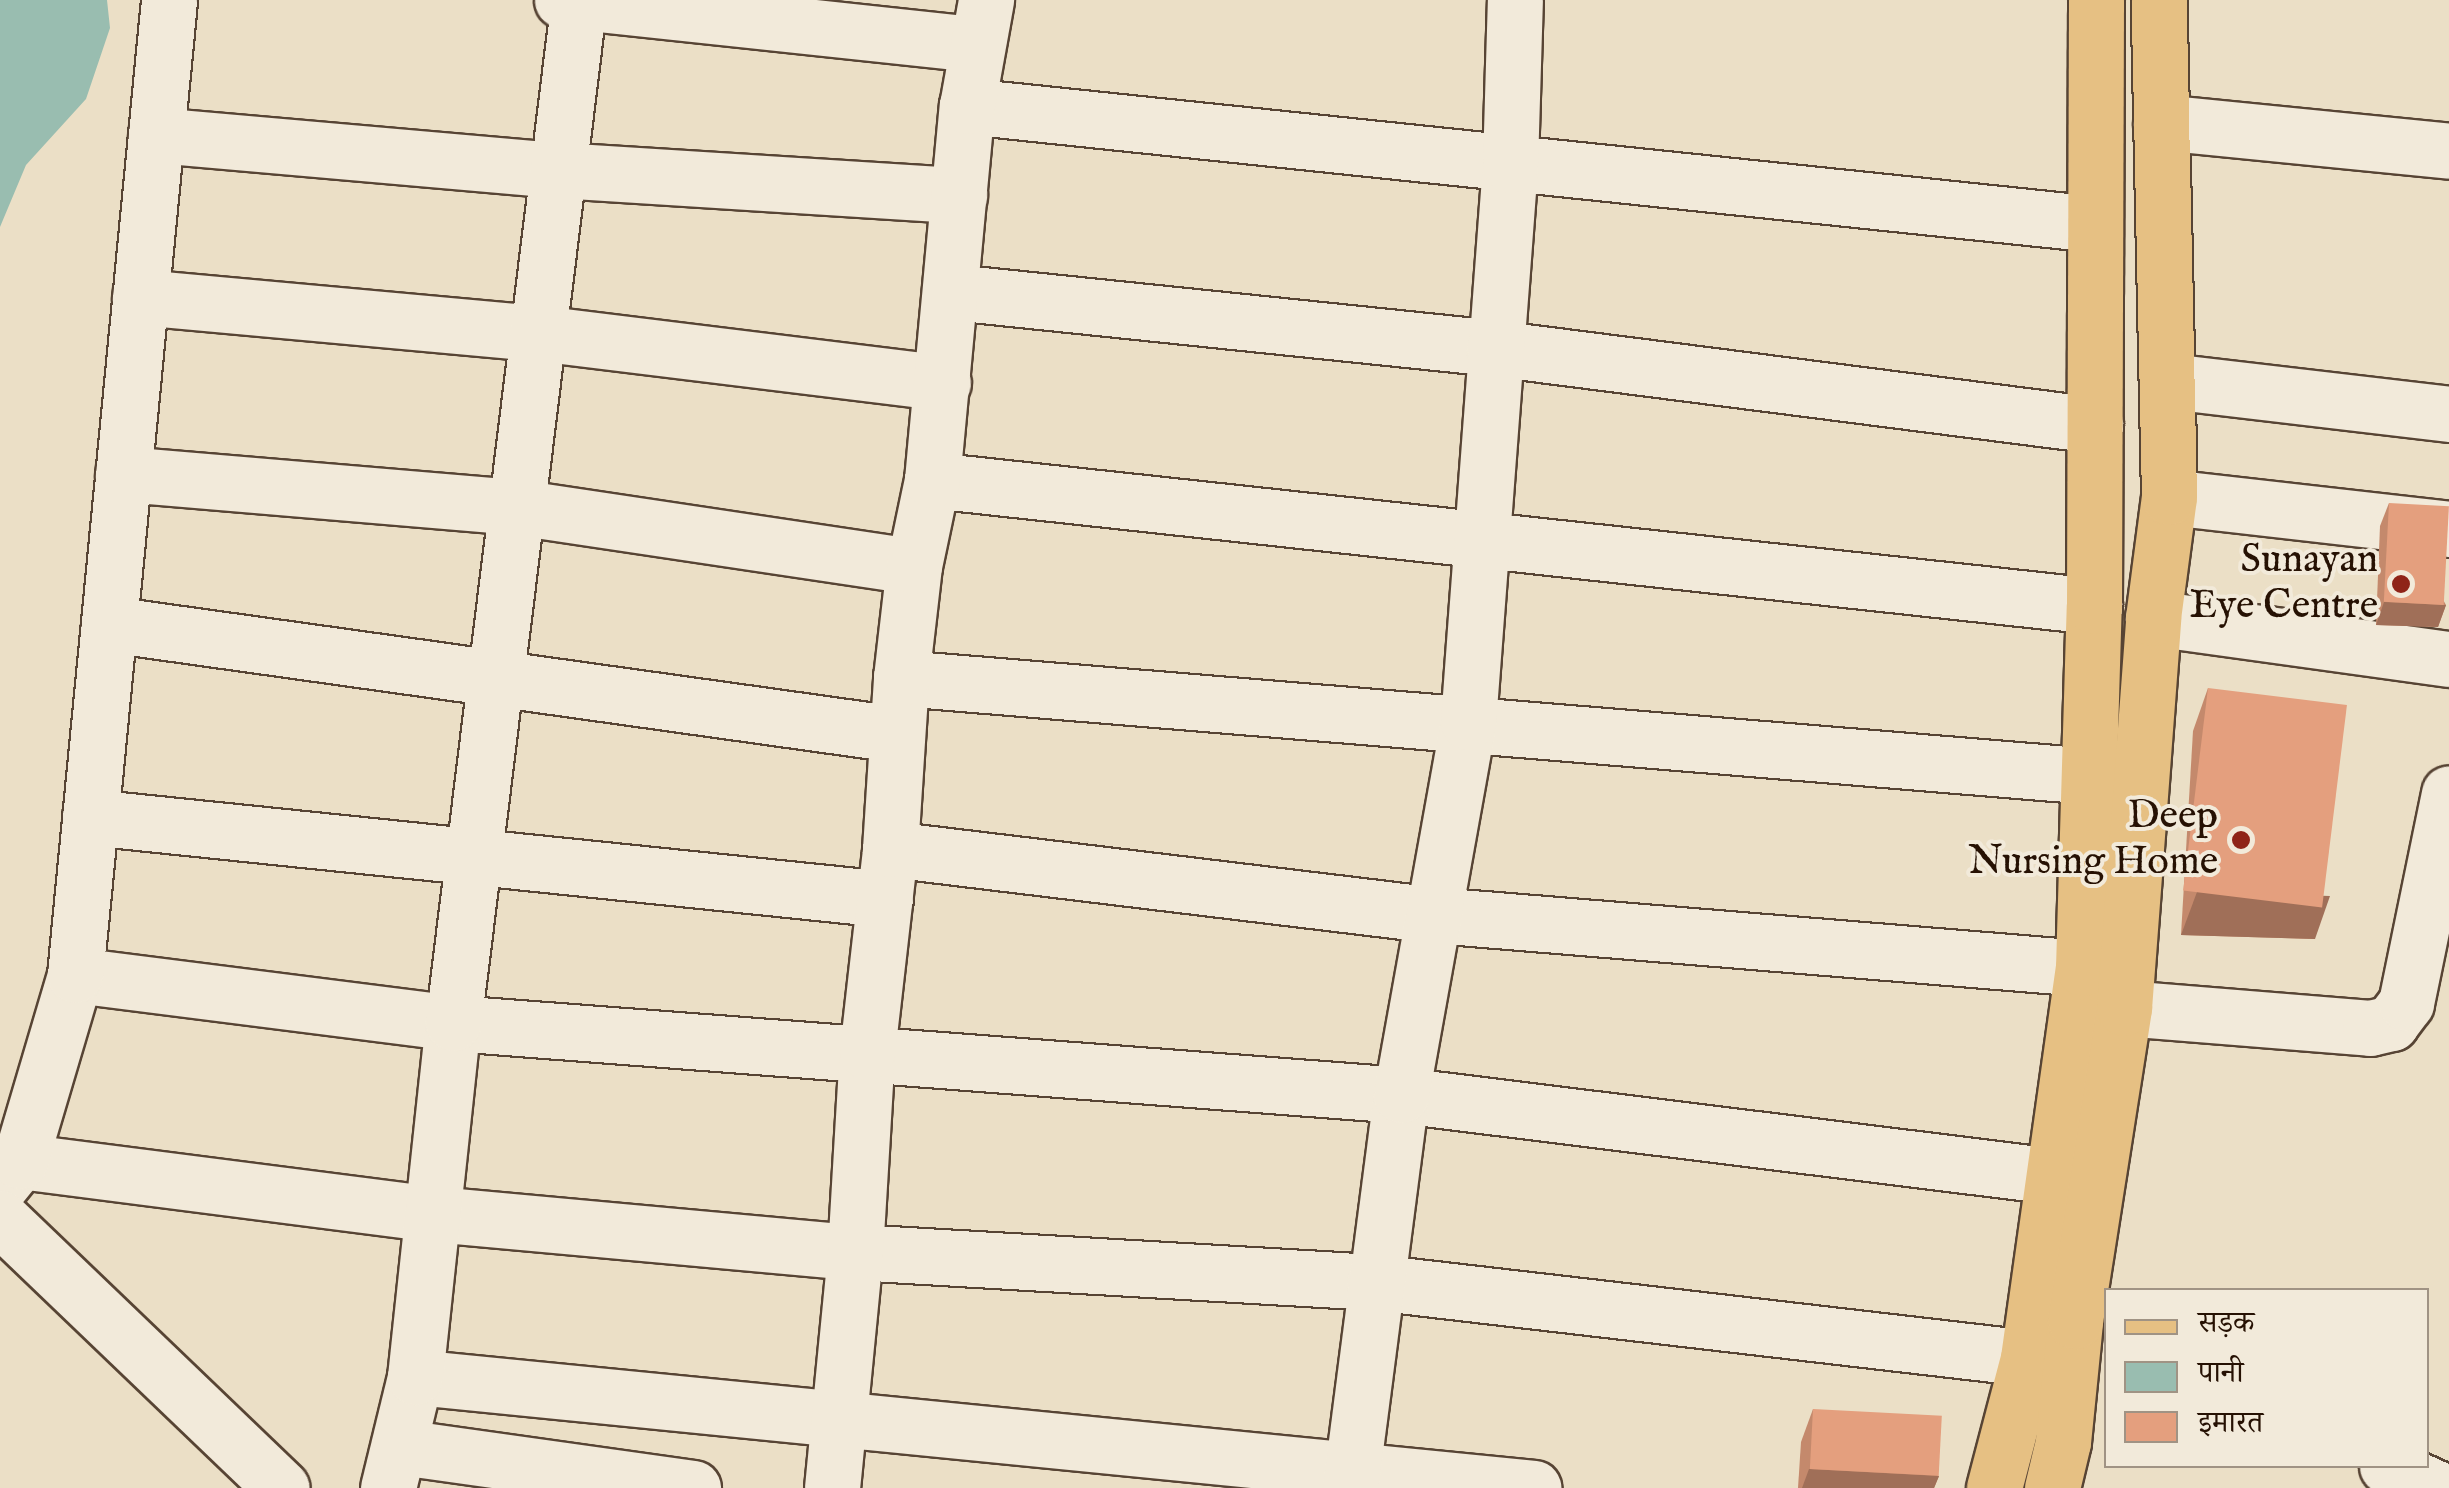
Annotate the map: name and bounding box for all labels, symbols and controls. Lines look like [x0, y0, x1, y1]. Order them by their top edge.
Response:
place label: Sunayan Eye Centre [2190, 537, 2378, 631]
marker: Sunayan Eye Centre [2388, 571, 2414, 597]
place label: Deep Nursing Home [1968, 793, 2218, 887]
marker: Deep Nursing Home [2228, 827, 2254, 853]
legend [2104, 1288, 2429, 1468]
text: सड़क [2198, 1305, 2254, 1343]
text: पानी [2198, 1355, 2244, 1393]
text: इमारत [2198, 1405, 2263, 1443]

